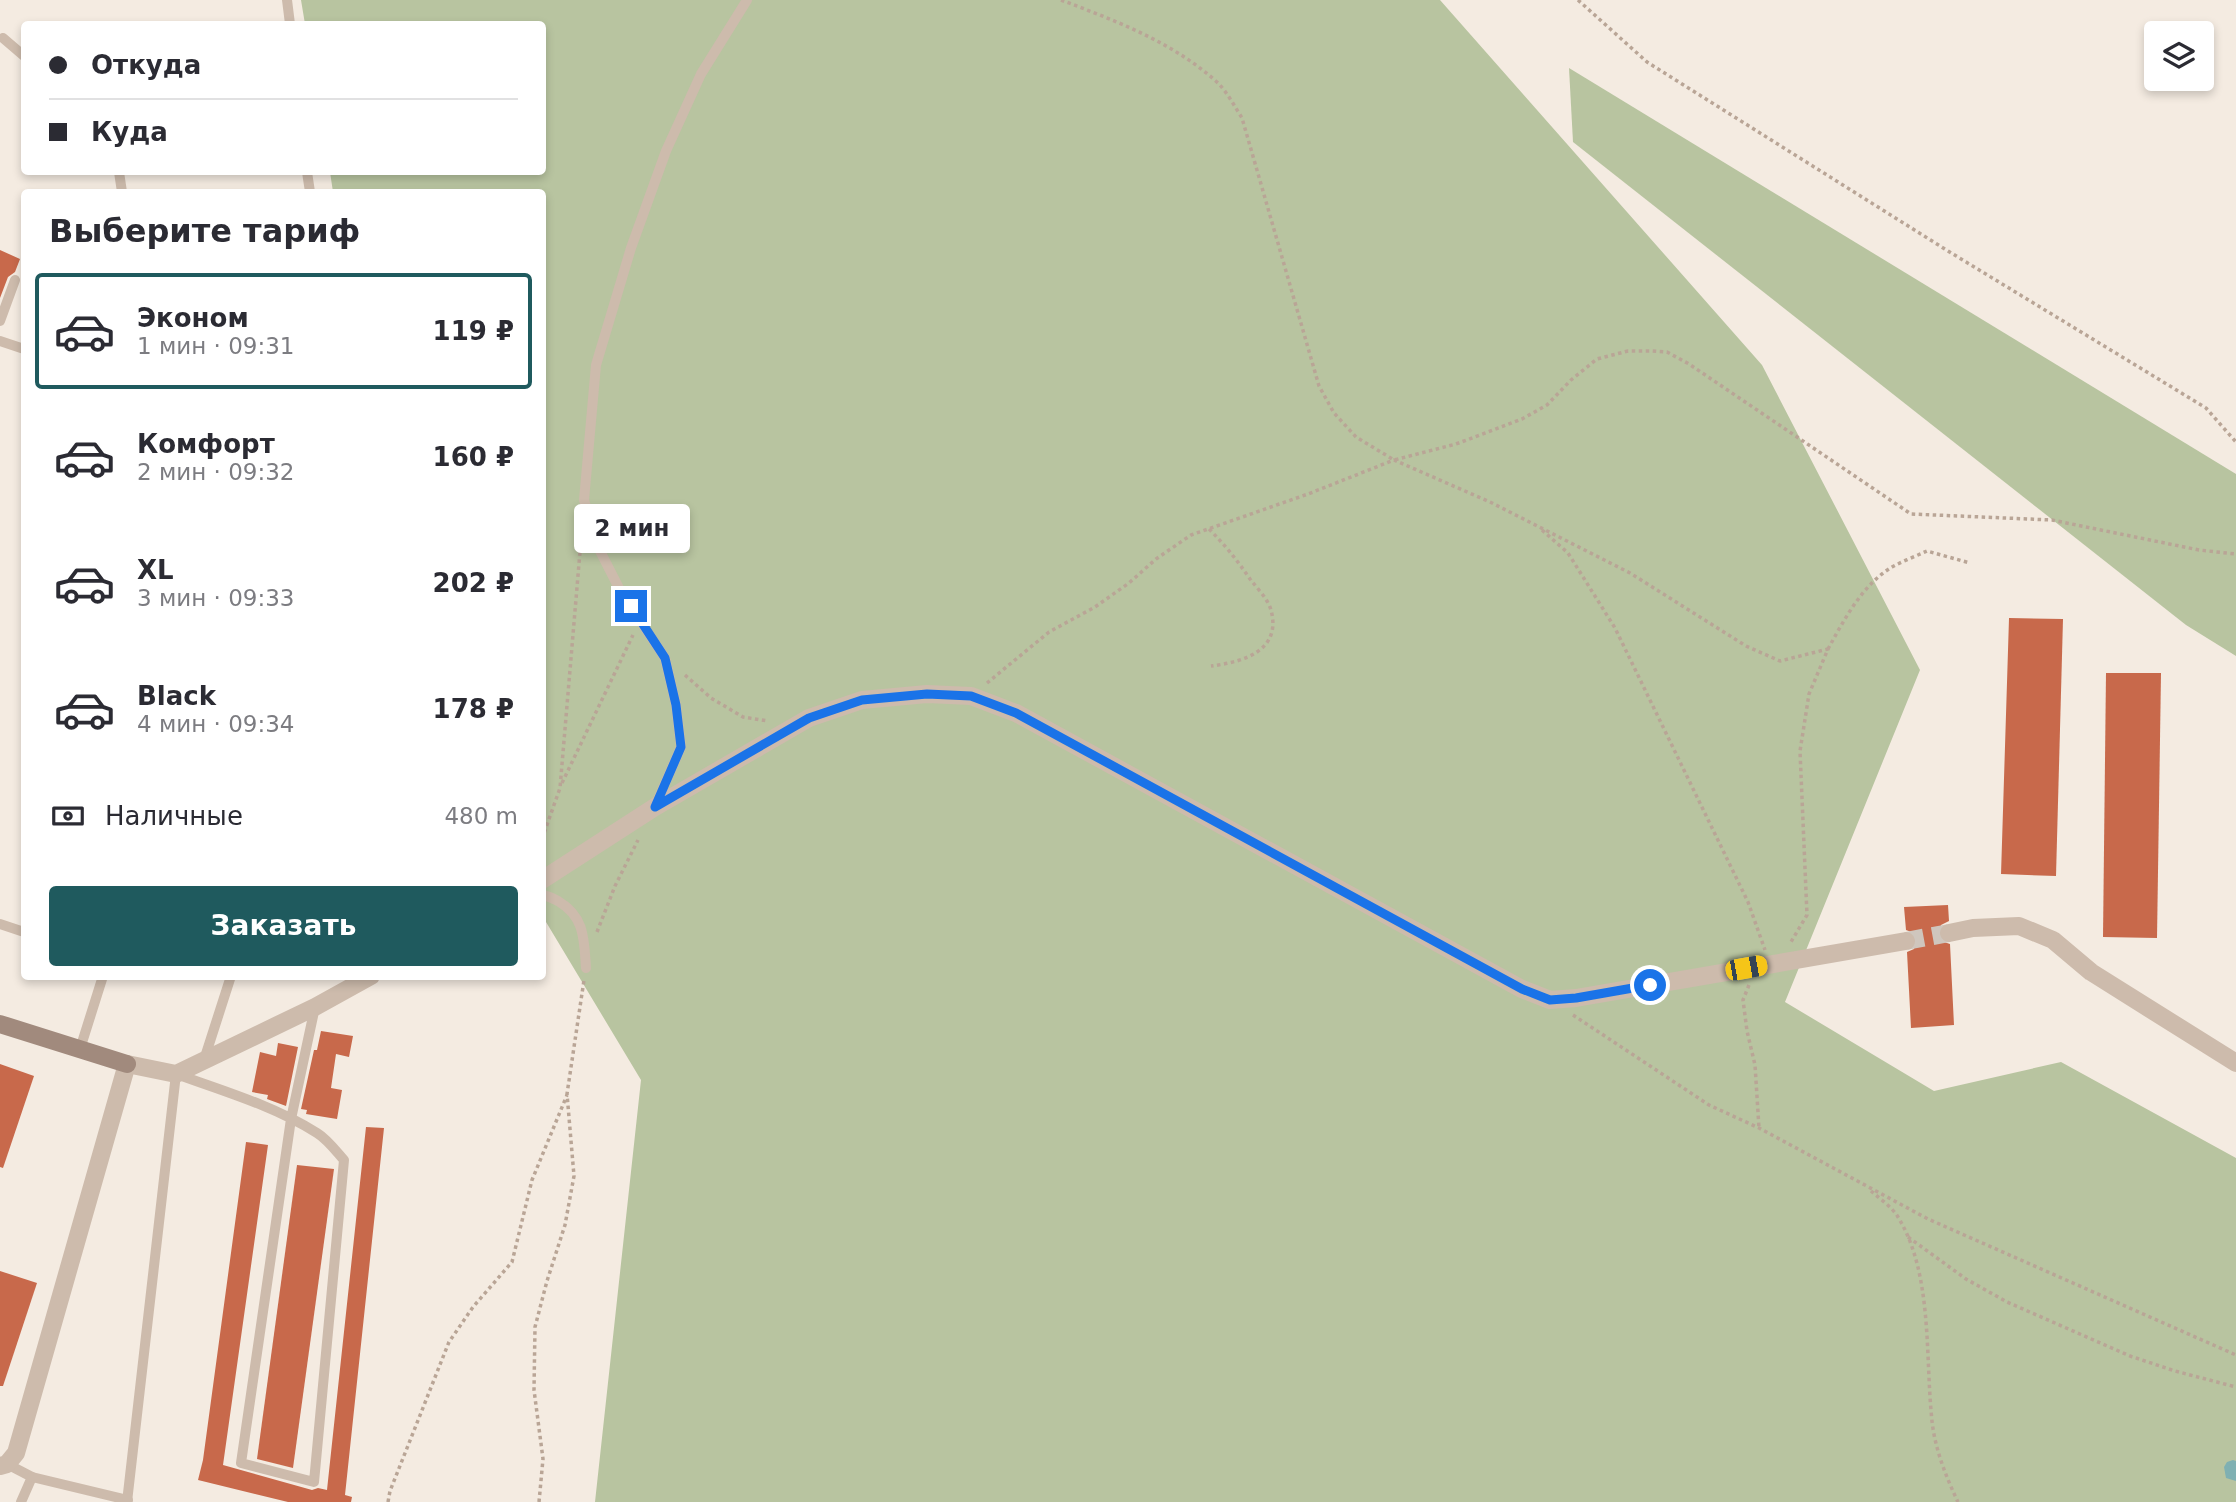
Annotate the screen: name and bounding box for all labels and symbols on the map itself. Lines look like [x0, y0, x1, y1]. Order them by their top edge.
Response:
callout: 2 мин [573, 504, 689, 554]
route end [615, 590, 647, 622]
car [1724, 954, 1769, 982]
route start [1634, 969, 1666, 1001]

